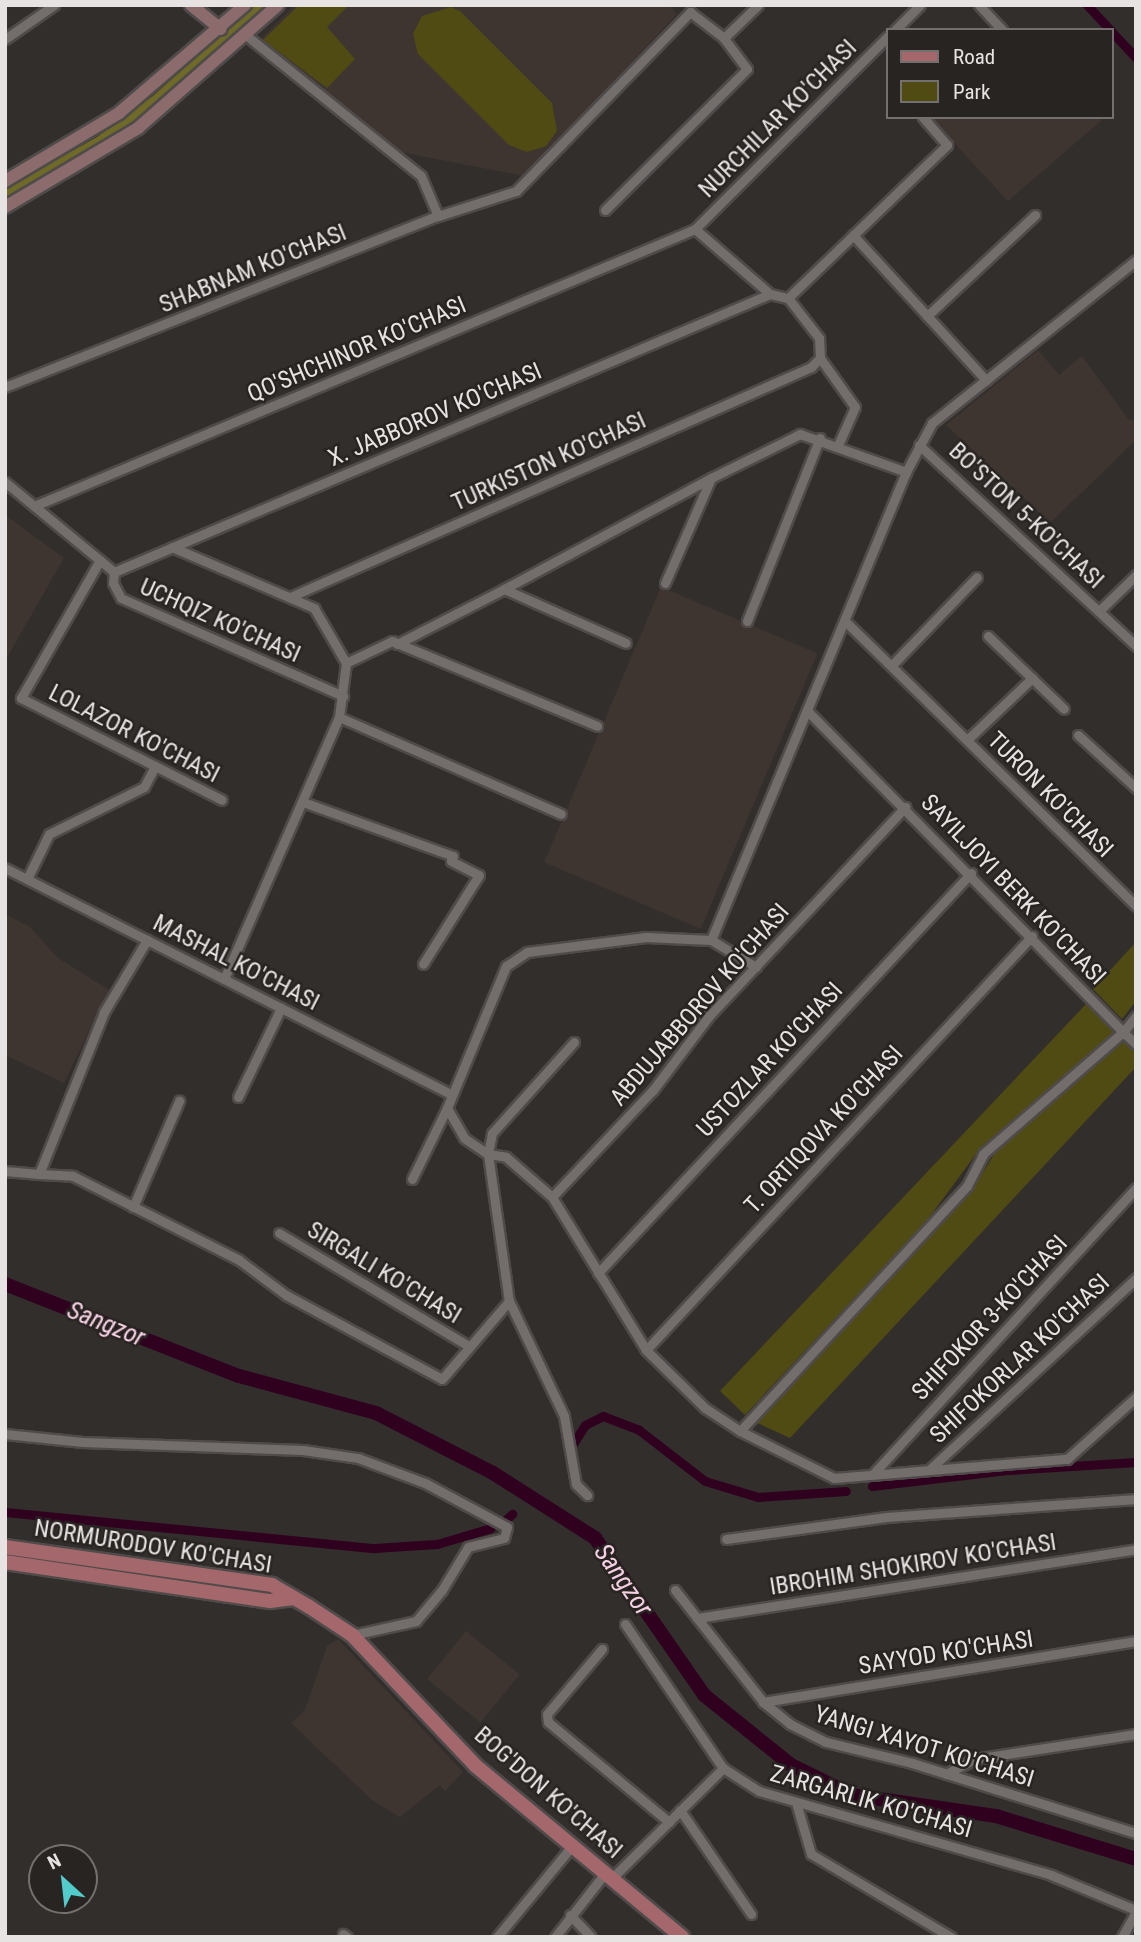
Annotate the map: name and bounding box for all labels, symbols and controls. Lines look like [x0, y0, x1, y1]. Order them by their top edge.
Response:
legend [886, 28, 1113, 119]
street label: NURCHILAR KO'CHASI [693, 34, 863, 204]
text: Road [953, 45, 995, 69]
text: Park [953, 80, 990, 104]
street label: SHABNAM KO'CHASI [155, 218, 351, 320]
street label: QO'SHCHINOR KO'CHASI [243, 291, 471, 409]
street label: X. JABBOROV KO'CHASI [324, 357, 546, 473]
street label: TURKISTON KO'CHASI [447, 406, 651, 518]
street label: BO'STON 5-KO'CHASI [943, 437, 1109, 595]
street label: UCHQIZ KO'CHASI [135, 573, 305, 669]
street label: LOLAZOR KO'CHASI [44, 679, 224, 789]
street label: TURON KO'CHASI [981, 726, 1119, 864]
street label: SAYILJOYI BERK KO'CHASI [915, 789, 1111, 991]
street label: ABDUJABBOROV KO'CHASI [604, 898, 796, 1112]
street label: MASHAL KO'CHASI [148, 909, 324, 1017]
street label: USTOZLAR KO'CHASI [691, 977, 849, 1143]
street label: T. ORTIQOVA KO'CHASI [739, 1040, 909, 1220]
street label: SIRGALI KO'CHASI [302, 1216, 466, 1330]
street label: SHIFOKOR 3-KO'CHASI [906, 1230, 1074, 1406]
street label: SHIFOKORLAR KO'CHASI [924, 1268, 1116, 1450]
water label: Sangzor [63, 1294, 149, 1354]
street label: NORMURODOV KO'CHASI [32, 1514, 274, 1580]
street label: IBROHIM SHOKIROV KO'CHASI [768, 1528, 1058, 1602]
water label: Sangzor [587, 1538, 659, 1622]
street label: SAYYOD KO'CHASI [857, 1625, 1035, 1681]
street label: YANGI XAYOT KO'CHASI [811, 1700, 1037, 1794]
street label: BOG'DON KO'CHASI [468, 1721, 628, 1865]
street label: ZARGARLIK KO'CHASI [767, 1759, 975, 1845]
north arrow [28, 1844, 98, 1914]
text: N [44, 1849, 65, 1875]

